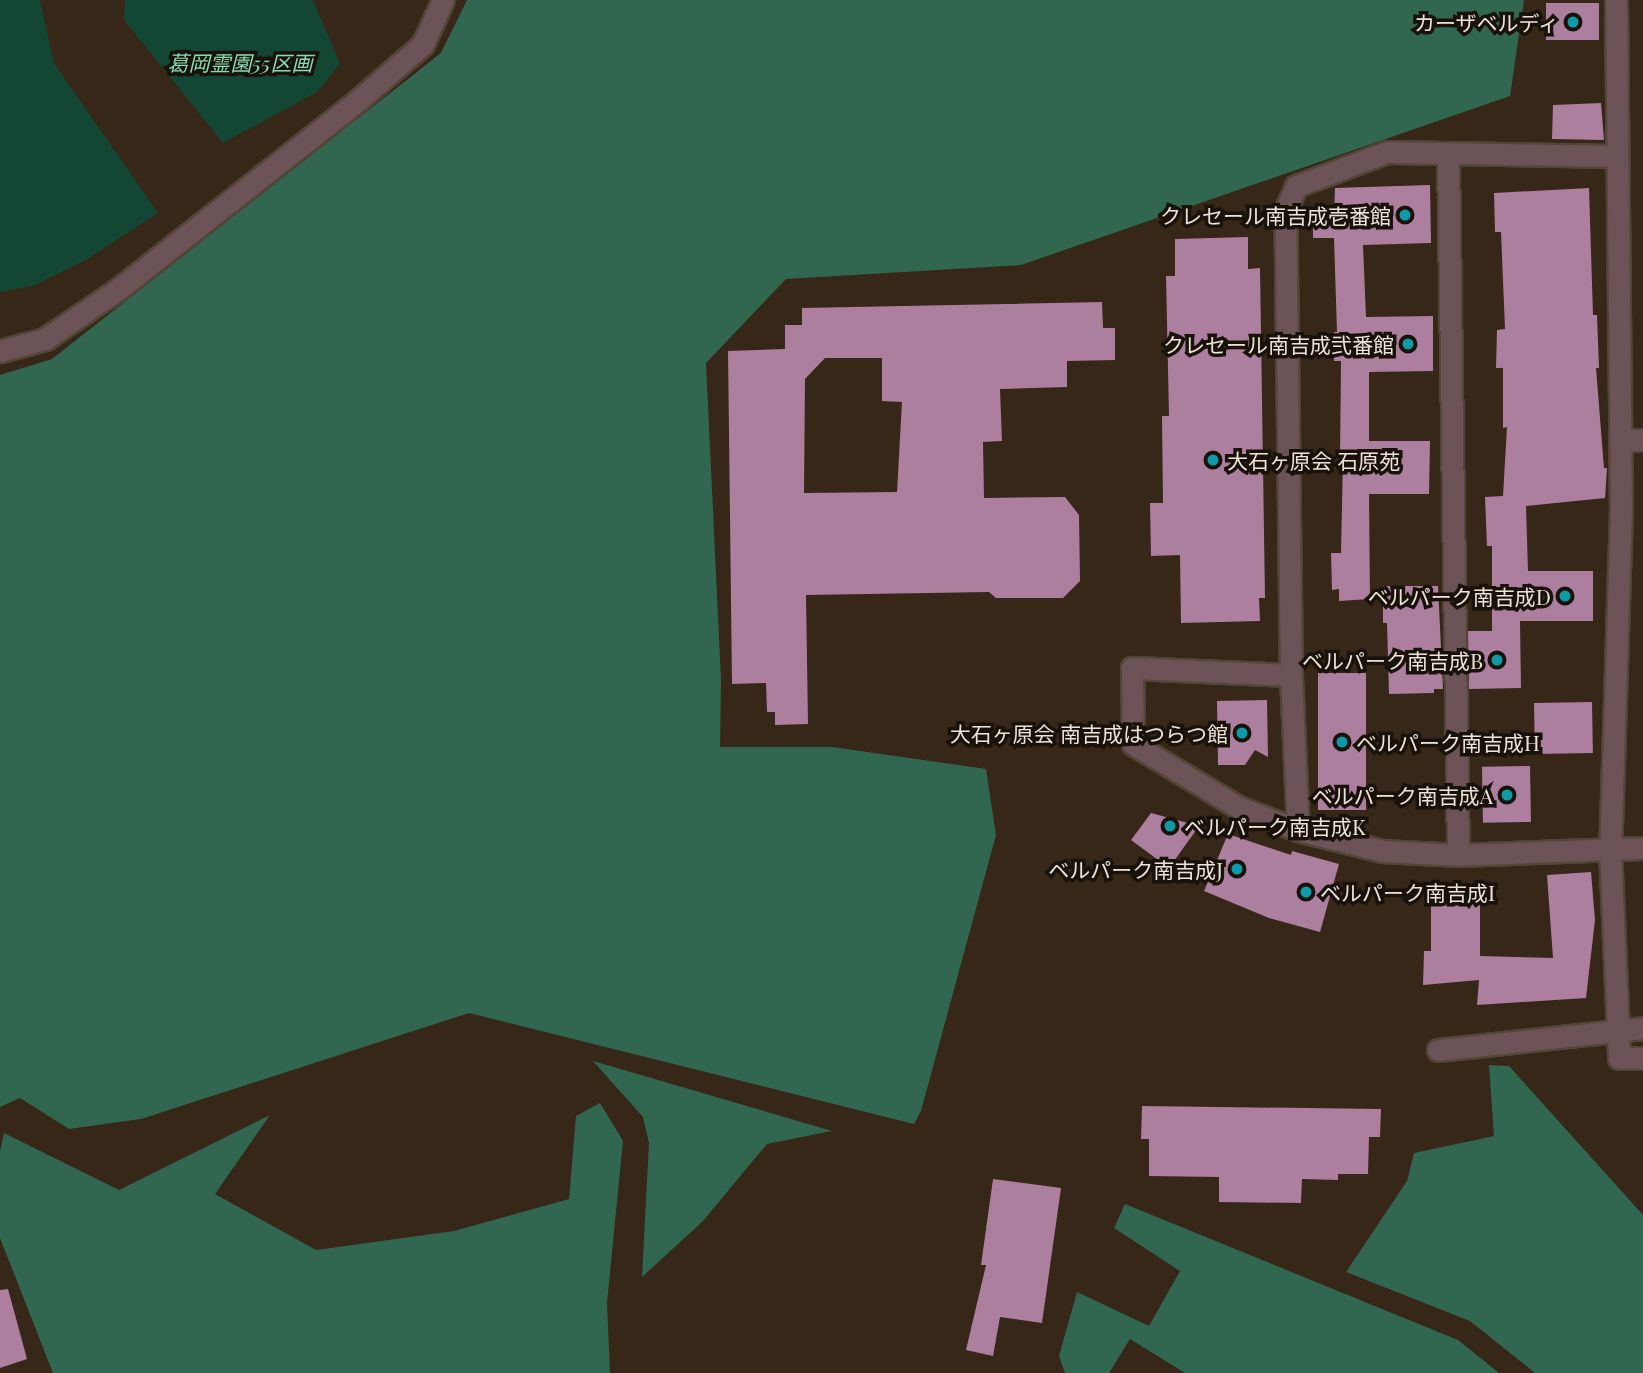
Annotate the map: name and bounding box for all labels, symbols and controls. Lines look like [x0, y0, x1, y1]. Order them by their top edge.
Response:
place label: カーザベルディ [1412, 9, 1559, 35]
marker: カーザベルディ [1565, 14, 1581, 30]
park label: 葛岡霊園55区画 [168, 49, 312, 75]
place label: クレセール南吉成壱番館 [1160, 202, 1391, 228]
marker: クレセール南吉成壱番館 [1397, 207, 1413, 223]
place label: クレセール南吉成弐番館 [1163, 331, 1394, 357]
marker: クレセール南吉成弐番館 [1400, 336, 1416, 352]
place label: 大石ヶ原会 石原苑 [1227, 447, 1400, 473]
marker: 大石ヶ原会 石原苑 [1205, 452, 1221, 468]
place label: ベルパーク南吉成D [1368, 583, 1551, 609]
marker: ベルパーク南吉成D [1557, 588, 1573, 604]
place label: ベルパーク南吉成B [1302, 647, 1483, 673]
marker: ベルパーク南吉成B [1489, 652, 1505, 668]
place label: 大石ヶ原会 南吉成はつらつ館 [950, 720, 1228, 746]
marker: 大石ヶ原会 南吉成はつらつ館 [1234, 725, 1250, 741]
place label: ベルパーク南吉成H [1356, 729, 1540, 755]
marker: ベルパーク南吉成H [1334, 734, 1350, 750]
place label: ベルパーク南吉成A [1312, 782, 1493, 808]
marker: ベルパーク南吉成A [1499, 787, 1515, 803]
place label: ベルパーク南吉成K [1184, 813, 1366, 839]
marker: ベルパーク南吉成K [1162, 818, 1178, 834]
place label: ベルパーク南吉成J [1048, 856, 1223, 882]
marker: ベルパーク南吉成J [1229, 861, 1245, 877]
place label: ベルパーク南吉成I [1320, 879, 1495, 905]
marker: ベルパーク南吉成I [1298, 884, 1314, 900]

